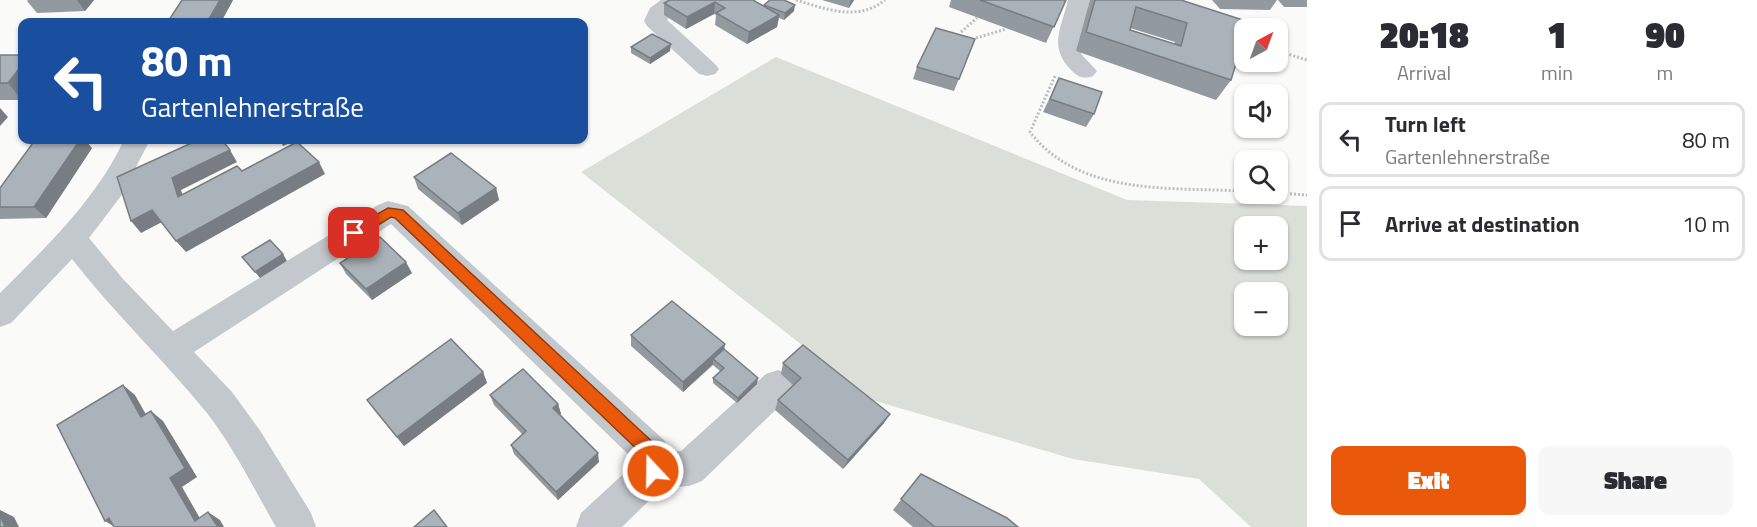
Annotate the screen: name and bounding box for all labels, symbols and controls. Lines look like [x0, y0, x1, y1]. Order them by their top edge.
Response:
text: 20:18 [1379, 7, 1469, 62]
text: 1 [1547, 7, 1567, 62]
text: 90 [1645, 7, 1685, 62]
north arrow [1234, 18, 1288, 72]
map controls [1234, 18, 1288, 336]
text: 80 m [141, 28, 233, 92]
icon: left [42, 42, 120, 120]
text: Arrival [1397, 57, 1451, 88]
text: min [1541, 57, 1573, 88]
text: m [1657, 57, 1673, 88]
button: sound [1234, 84, 1288, 138]
text: Gartenlehnerstraße [141, 86, 364, 127]
text: Turn left [1385, 107, 1466, 141]
icon: left [1334, 123, 1367, 156]
text: 80 m [1682, 123, 1730, 157]
text: Gartenlehnerstraße [1385, 141, 1550, 172]
button: search [1234, 150, 1288, 204]
pin [328, 207, 379, 258]
icon: arrive [1334, 207, 1367, 240]
text: Arrive at destination [1385, 207, 1580, 241]
text: 10 m [1682, 207, 1730, 241]
icon: arrive [337, 216, 370, 249]
button: + [1234, 216, 1288, 270]
button: − [1234, 282, 1288, 336]
position arrow [621, 439, 685, 503]
button: Exit [1331, 446, 1526, 515]
button: Share [1538, 446, 1733, 515]

